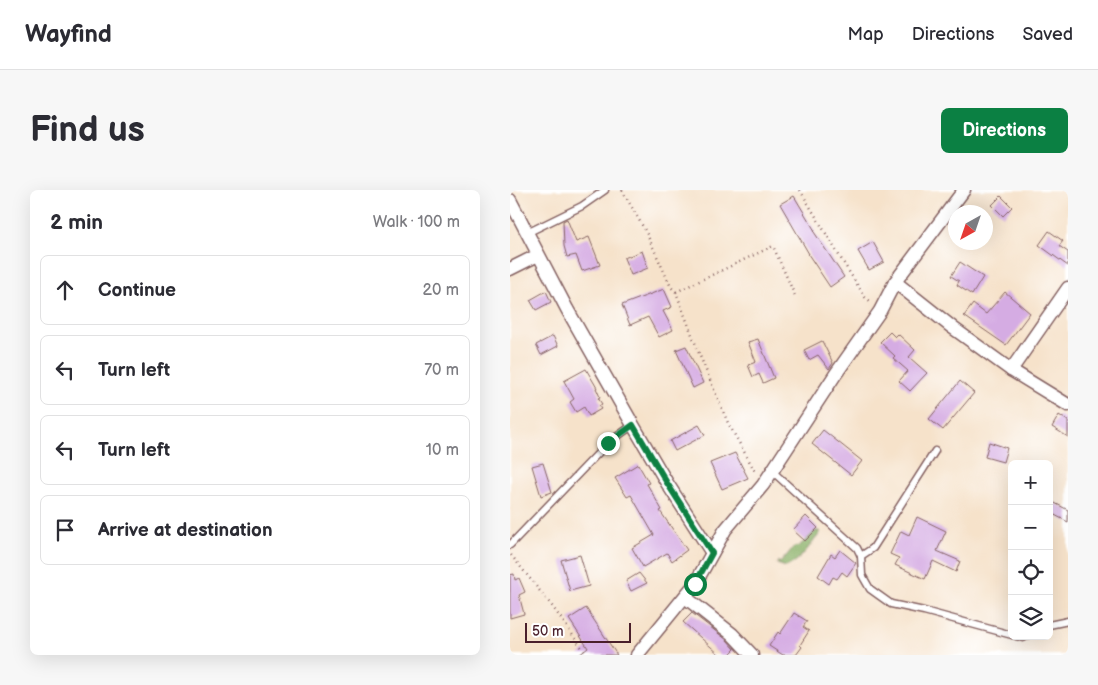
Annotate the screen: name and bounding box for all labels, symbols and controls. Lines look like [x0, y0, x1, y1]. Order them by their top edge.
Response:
text: Wayfind [25, 20, 112, 49]
text: Map [848, 24, 884, 45]
text: Directions [912, 24, 994, 45]
text: Saved [1022, 24, 1073, 45]
button: Directions [941, 108, 1068, 153]
text: Find us [30, 109, 145, 152]
north arrow [948, 205, 993, 250]
text: 2 min [50, 210, 103, 235]
text: Walk · 100 m [373, 213, 460, 232]
icon: ahead [51, 276, 79, 304]
text: Continue [98, 279, 176, 302]
text: 20 m [423, 281, 459, 300]
icon: left [51, 356, 79, 384]
text: Turn left [98, 359, 170, 382]
text: 70 m [424, 361, 459, 380]
route end [597, 432, 620, 455]
icon: left [51, 436, 79, 464]
text: Turn left [98, 439, 170, 462]
text: 10 m [426, 441, 459, 460]
map controls [1008, 460, 1053, 640]
button: + [1008, 460, 1053, 505]
button: − [1008, 505, 1053, 550]
icon: arrive [51, 516, 79, 544]
text: Arrive at destination [98, 519, 273, 542]
button: locate [1008, 550, 1053, 595]
route start [684, 573, 707, 596]
button: layers [1008, 595, 1053, 640]
scale bar [525, 620, 631, 643]
text: 50 m [532, 623, 564, 640]

